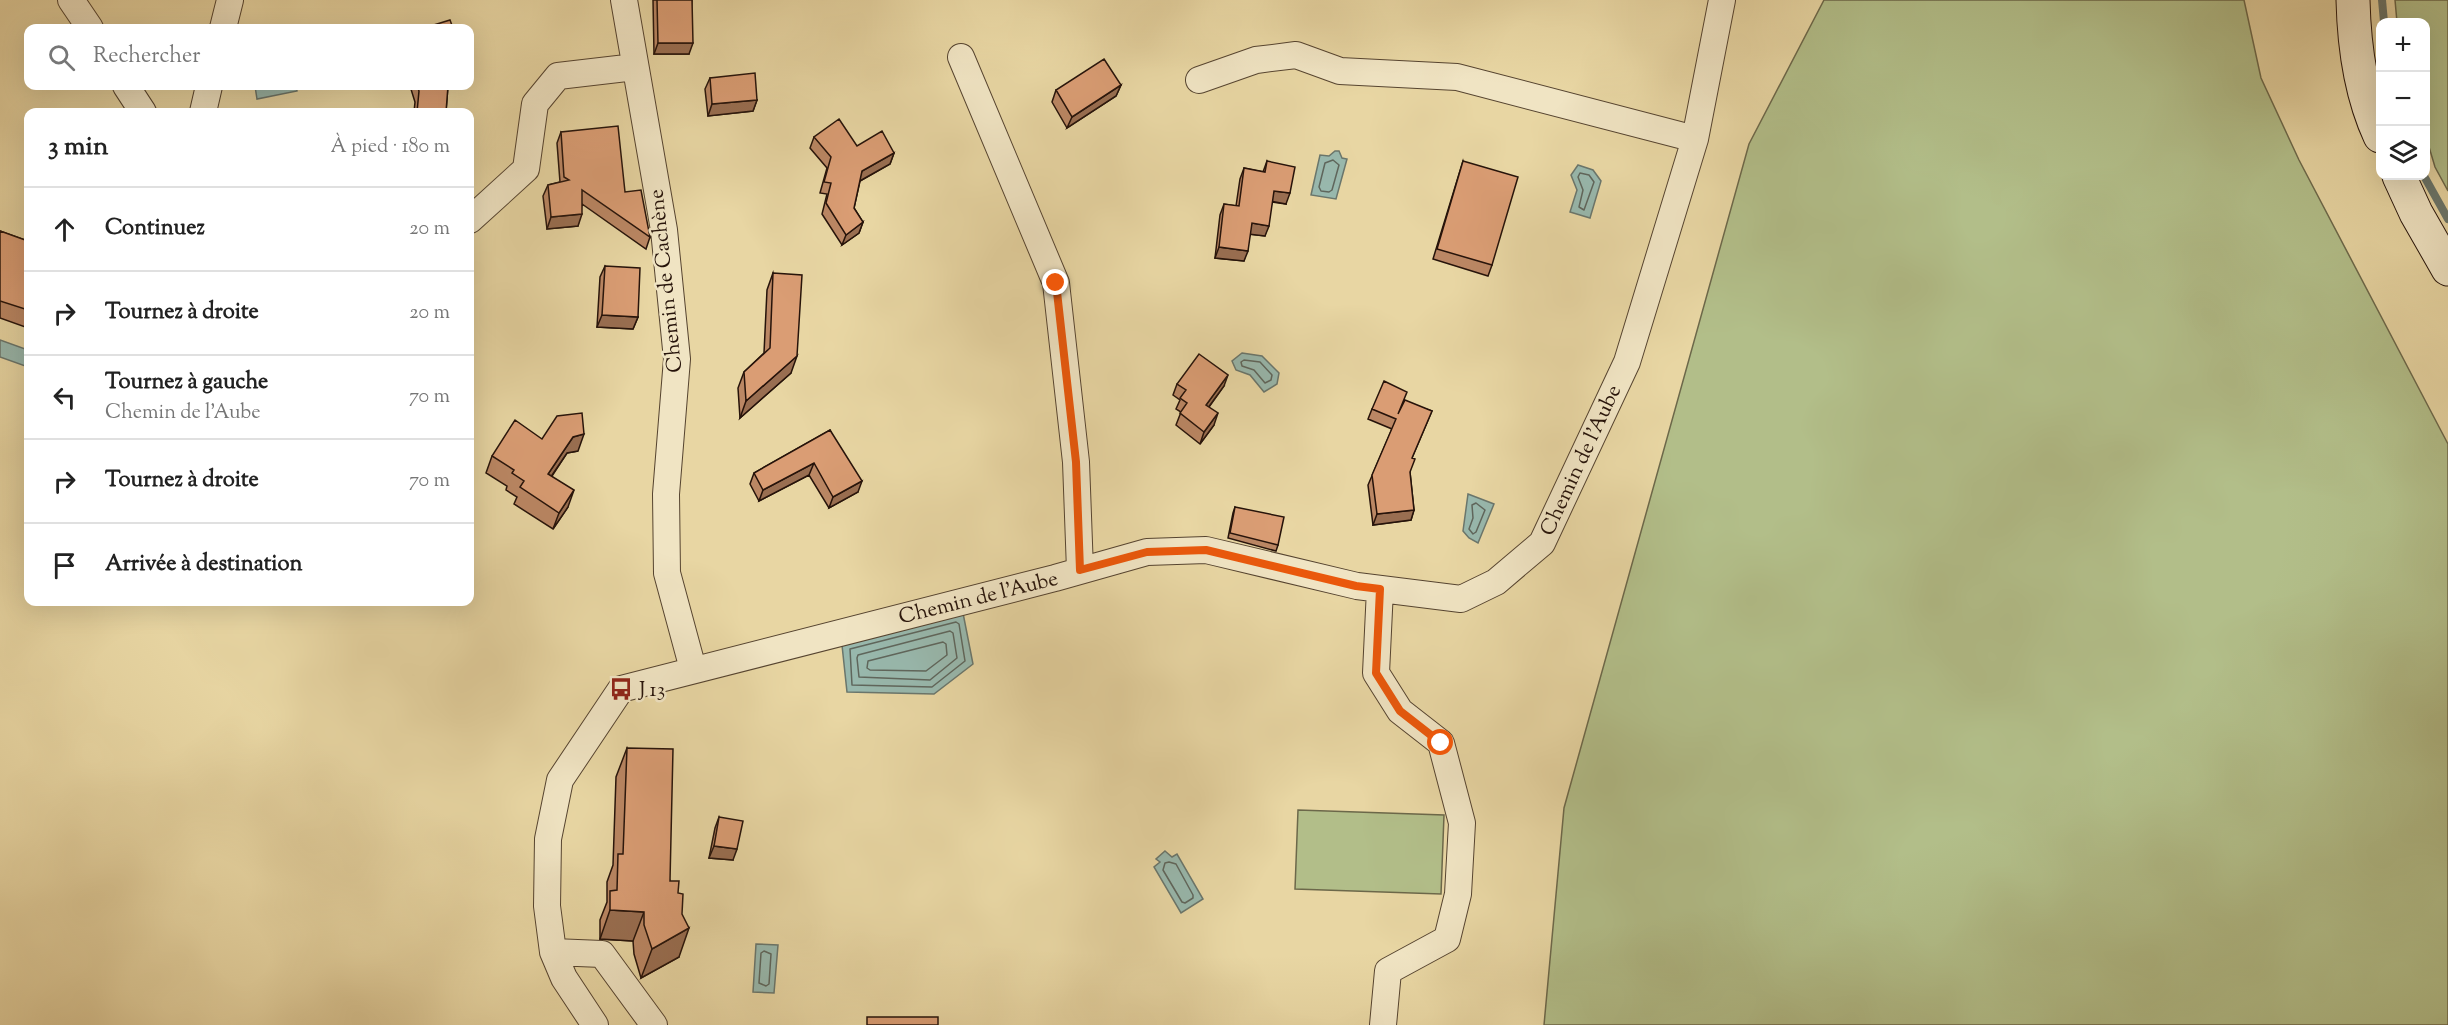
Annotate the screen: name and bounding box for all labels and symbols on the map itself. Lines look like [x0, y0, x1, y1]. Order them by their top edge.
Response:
street label: Chemin de Cachène [642, 188, 692, 374]
route end [1042, 269, 1068, 295]
street label: Chemin de l'Aube [1534, 381, 1630, 541]
street label: Chemin de l'Aube [896, 565, 1061, 633]
bus stop icon: J 13 [608, 676, 634, 702]
place label: J 13 [638, 676, 665, 706]
route start [1427, 729, 1453, 755]

